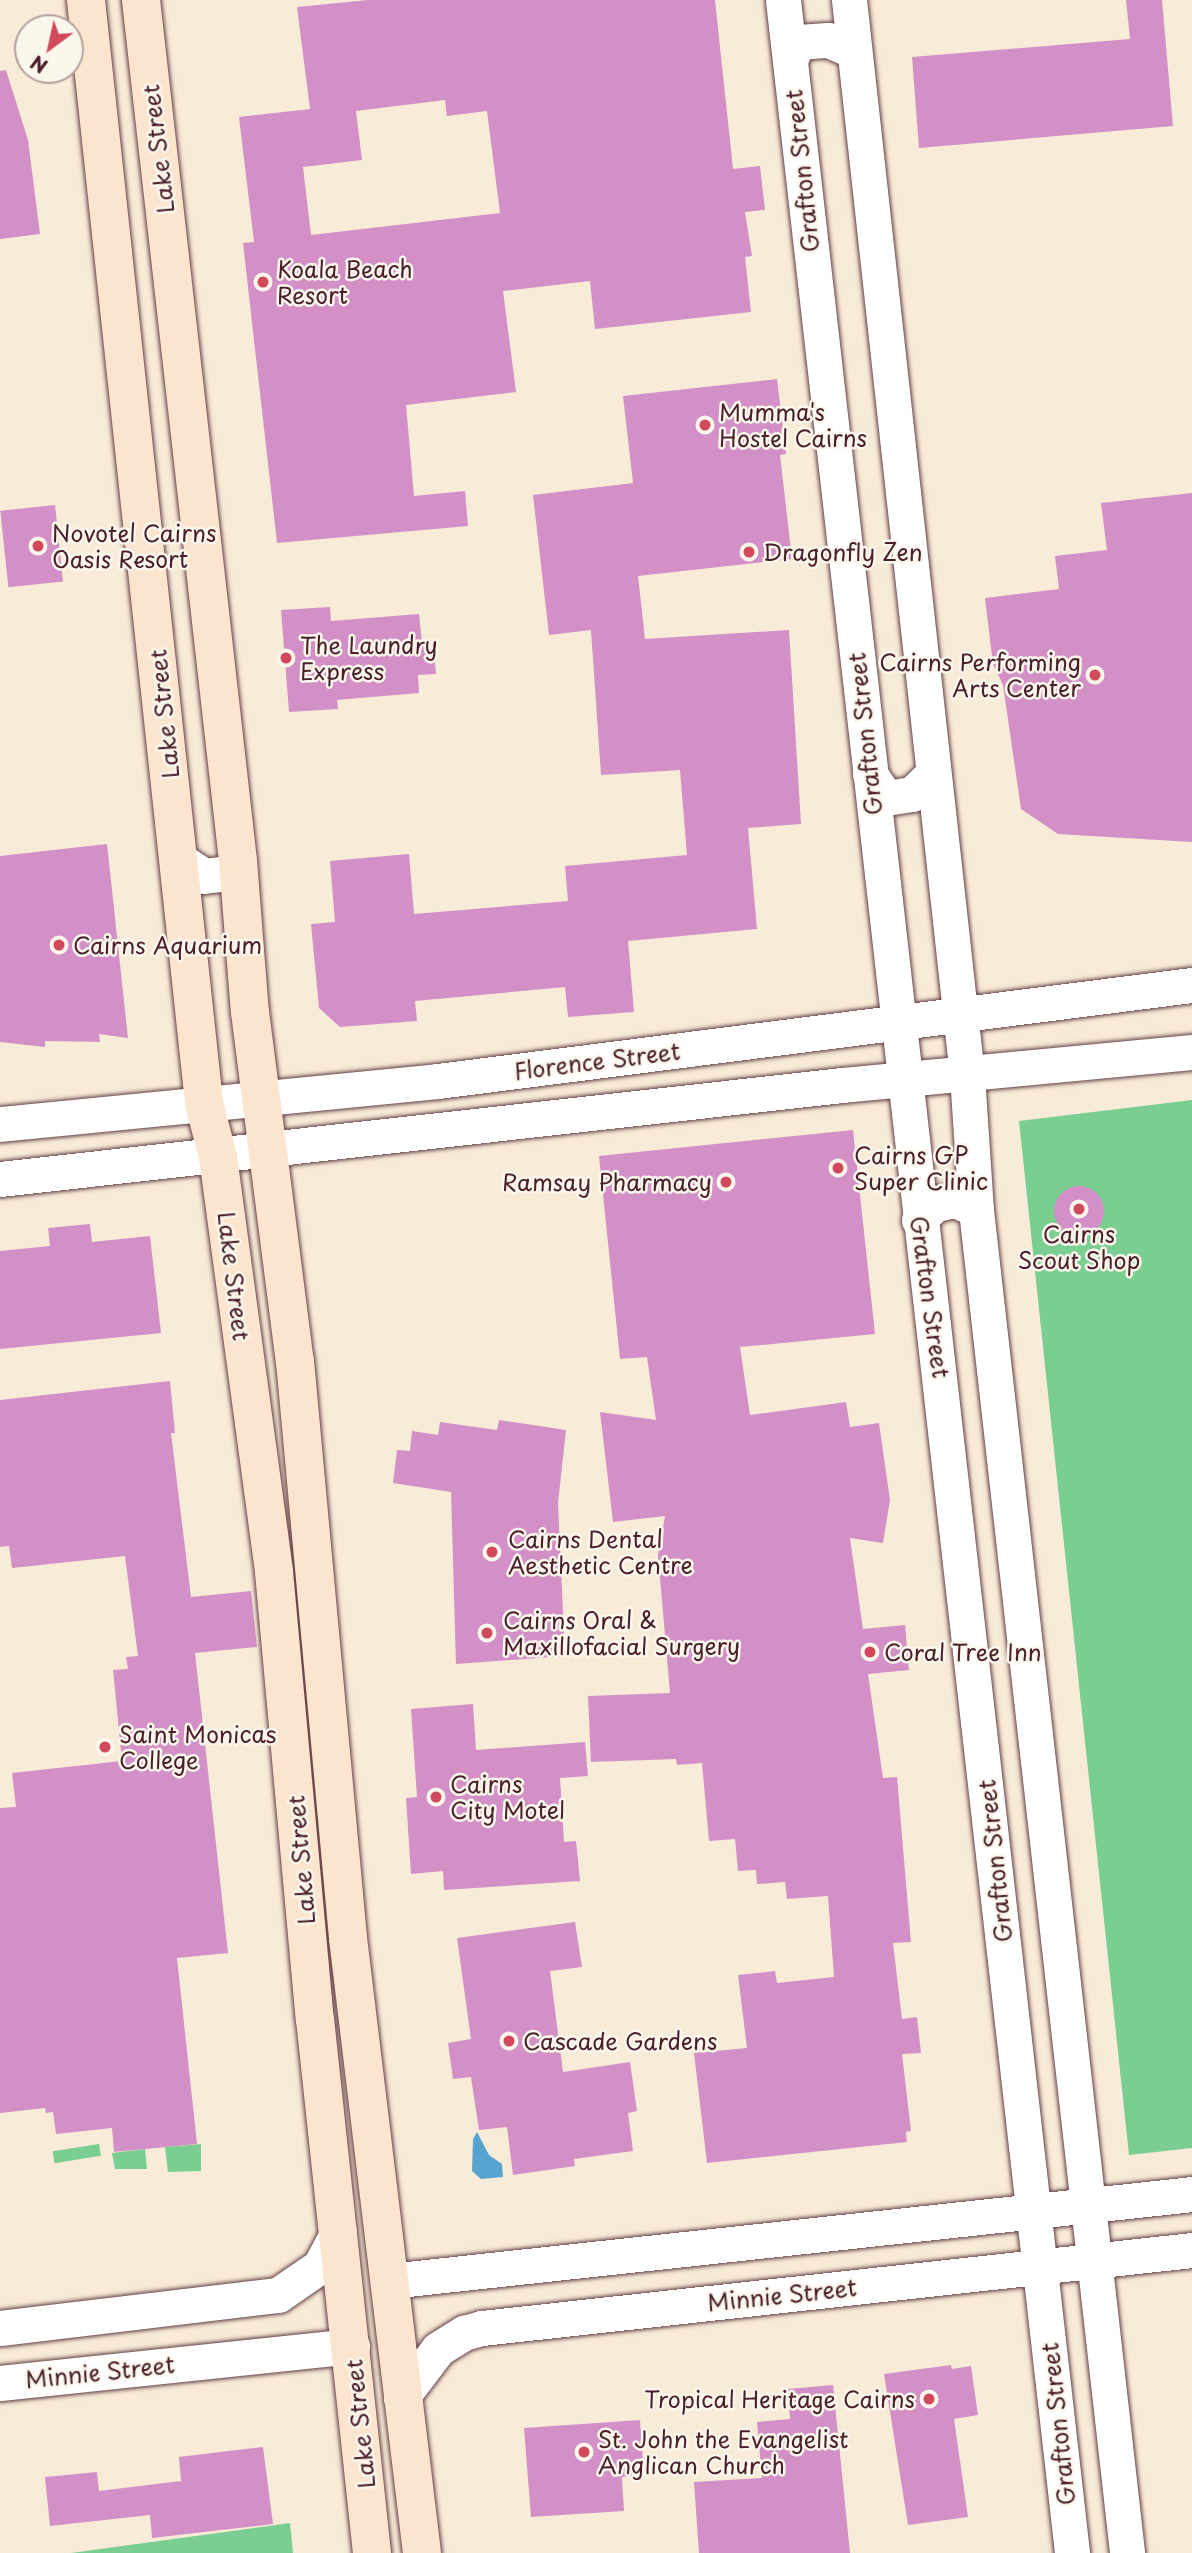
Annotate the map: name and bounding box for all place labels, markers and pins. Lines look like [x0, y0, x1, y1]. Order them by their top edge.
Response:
place label: Koala Beach Resort [277, 255, 414, 309]
marker: Koala Beach Resort [255, 274, 271, 290]
place label: Mumma's Hostel Cairns [719, 398, 868, 452]
marker: Mumma's Hostel Cairns [697, 417, 713, 433]
place label: Novotel Cairns Oasis Resort [52, 519, 215, 573]
marker: Novotel Cairns Oasis Resort [30, 538, 46, 554]
place label: Dragonfly Zen [763, 538, 923, 566]
marker: Dragonfly Zen [741, 544, 757, 560]
place label: The Laundry Express [300, 631, 440, 685]
place label: Cairns Performing Arts Center [880, 648, 1081, 702]
marker: The Laundry Express [278, 650, 294, 666]
marker: Cairns Performing Arts Center [1087, 667, 1103, 683]
place label: Cairns Aquarium [73, 931, 262, 959]
marker: Cairns Aquarium [51, 937, 67, 953]
place label: Cairns GP Super Clinic [854, 1141, 988, 1195]
marker: Cairns GP Super Clinic [828, 1158, 848, 1178]
place label: Ramsay Pharmacy [501, 1168, 712, 1196]
marker: Ramsay Pharmacy [718, 1174, 734, 1190]
marker: Cairns Scout Shop [1071, 1201, 1087, 1217]
place label: Cairns Scout Shop [1017, 1220, 1141, 1274]
place label: Cairns Dental Aesthetic Centre [508, 1525, 692, 1579]
marker: Cairns Dental Aesthetic Centre [482, 1542, 502, 1562]
place label: Cairns Oral & Maxillofacial Surgery [503, 1606, 740, 1660]
marker: Cairns Oral & Maxillofacial Surgery [477, 1623, 497, 1643]
place label: Coral Tree Inn [884, 1638, 1044, 1666]
marker: Coral Tree Inn [862, 1644, 878, 1660]
place label: Saint Monicas College [119, 1720, 276, 1774]
marker: Saint Monicas College [97, 1739, 113, 1755]
place label: Cairns City Motel [450, 1770, 566, 1824]
marker: Cairns City Motel [428, 1789, 444, 1805]
place label: Cascade Gardens [523, 2027, 716, 2055]
marker: Cascade Gardens [501, 2033, 517, 2049]
place label: Tropical Heritage Cairns [642, 2385, 915, 2413]
marker: Tropical Heritage Cairns [921, 2391, 937, 2407]
place label: St. John the Evangelist Anglican Church [598, 2425, 849, 2479]
marker: St. John the Evangelist Anglican Church [576, 2444, 592, 2460]

